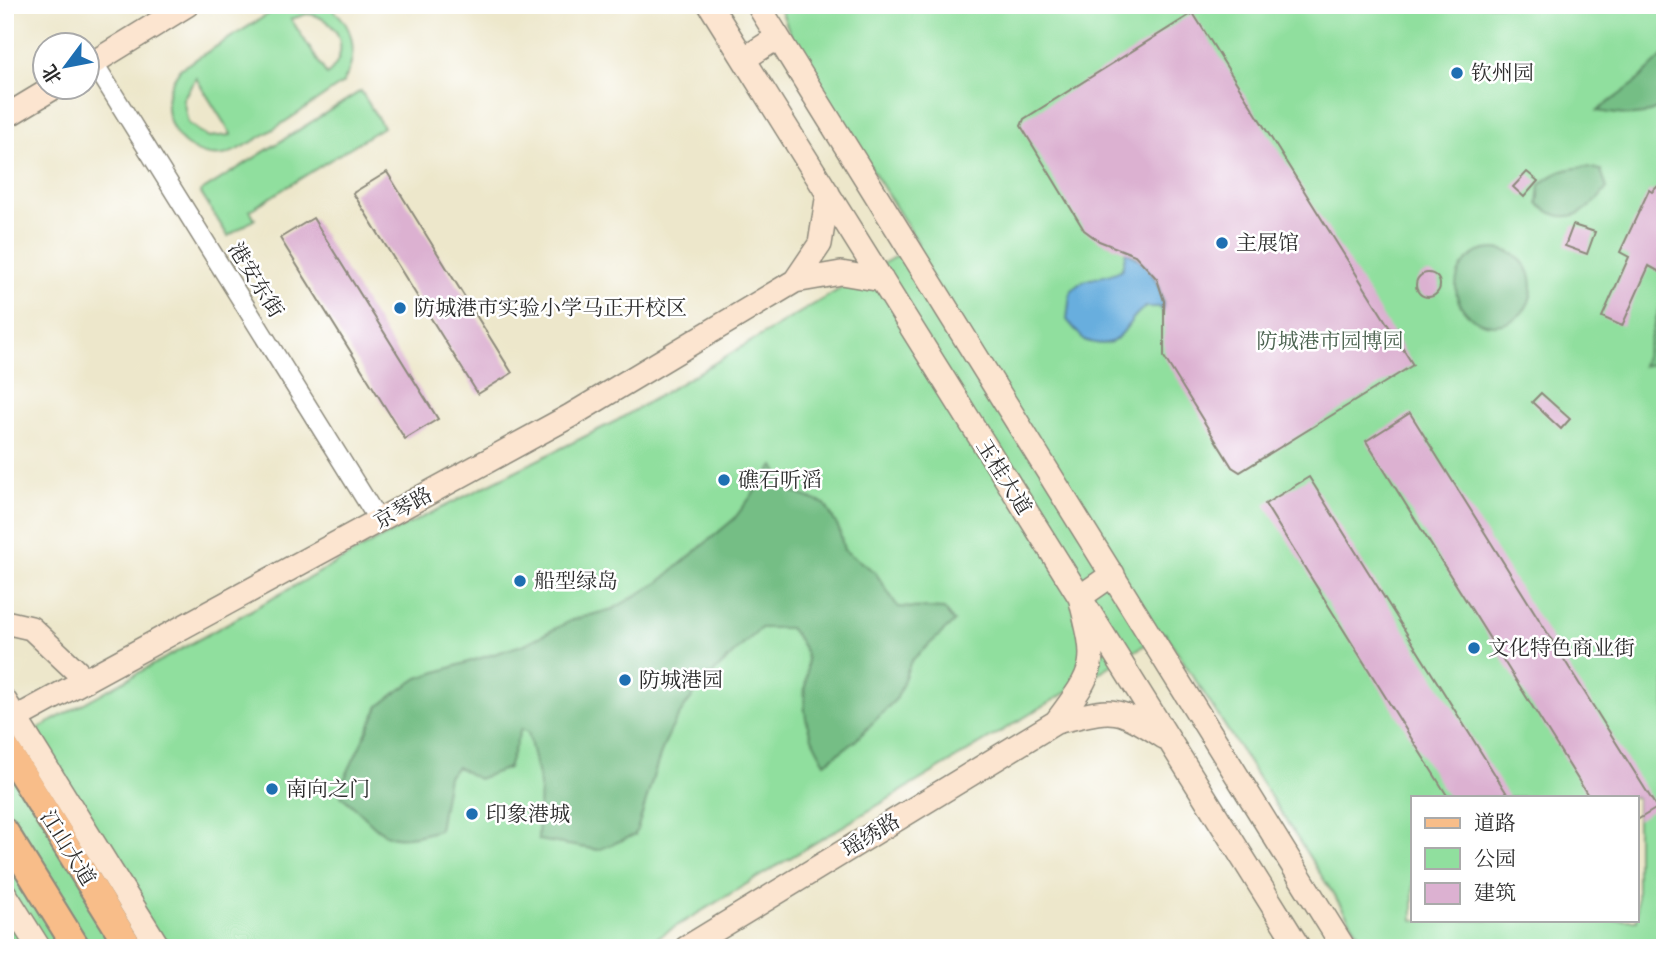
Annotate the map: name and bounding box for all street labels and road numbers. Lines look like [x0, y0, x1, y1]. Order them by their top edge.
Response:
street label: 港安东街 [221, 238, 288, 324]
street label: 玉桂大道 [969, 435, 1036, 521]
street label: 京琴路 [370, 482, 438, 536]
street label: 江山大道 [33, 806, 100, 892]
street label: 瑶绣路 [838, 808, 906, 864]

